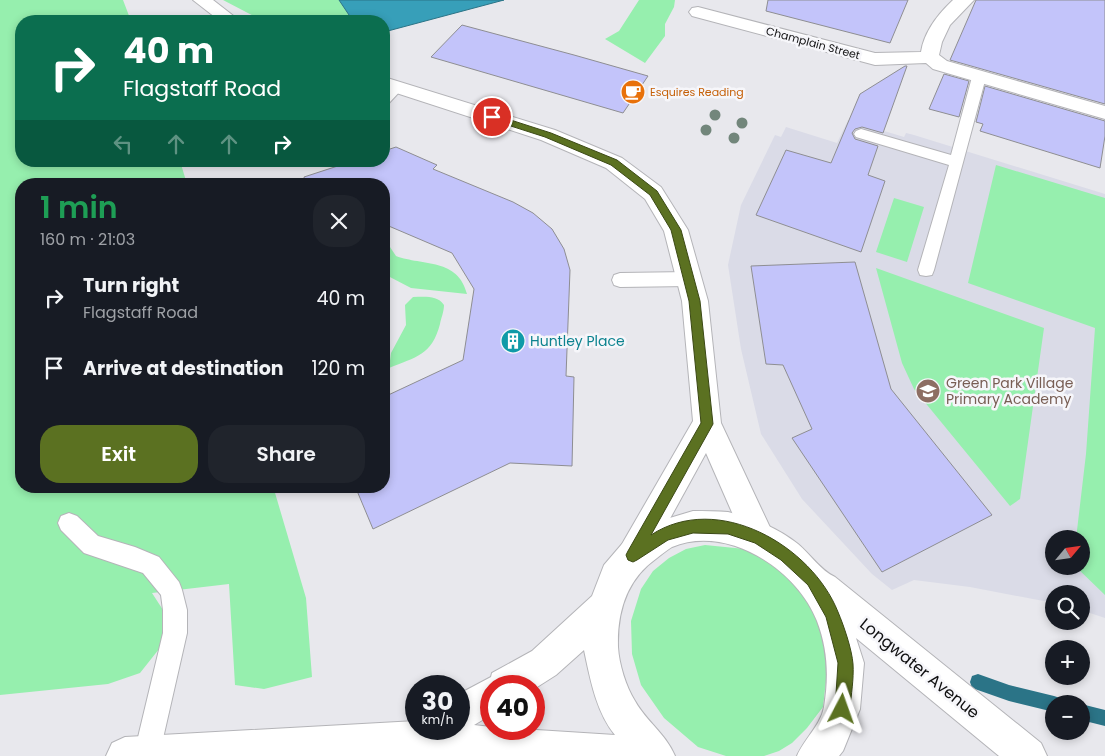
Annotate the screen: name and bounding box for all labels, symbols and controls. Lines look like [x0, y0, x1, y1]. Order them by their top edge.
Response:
street label: Champlain Street [764, 23, 862, 63]
text: 40 m [123, 26, 214, 75]
icon: right [40, 35, 105, 100]
text: Flagstaff Road [123, 73, 281, 104]
cafe icon: Esquires Reading [620, 79, 646, 105]
place label: Esquires Reading [650, 84, 744, 100]
pin [471, 96, 513, 138]
icon: arrive [478, 103, 506, 131]
icon: left [109, 130, 137, 158]
icon: ahead [162, 130, 190, 158]
icon: ahead [215, 130, 243, 158]
icon: right [268, 130, 296, 158]
text: 1 min [40, 186, 118, 229]
button: close [313, 195, 365, 247]
text: 160 m · 21:03 [40, 228, 135, 251]
text: Turn right [83, 272, 179, 299]
icon: right [40, 284, 68, 312]
text: 40 m [316, 285, 365, 312]
text: Flagstaff Road [83, 301, 198, 324]
building icon: Huntley Place [500, 328, 526, 354]
place label: Huntley Place [530, 331, 625, 351]
icon: arrive [40, 354, 68, 382]
text: Arrive at destination [83, 355, 284, 382]
text: 120 m [311, 355, 365, 382]
place label: Green Park Village Primary Academy [946, 373, 1074, 409]
school or university icon: Green Park Village Primary Academy [915, 378, 941, 404]
button: Exit [40, 425, 198, 483]
button: Share [208, 425, 365, 483]
north arrow [1045, 530, 1090, 575]
map controls [1045, 530, 1090, 740]
button: search [1045, 585, 1090, 630]
street label: Longwater Avenue [855, 613, 985, 724]
button: + [1045, 640, 1090, 685]
speed limit sign: 40 [480, 675, 545, 740]
position arrow [815, 682, 867, 734]
text: 30 [422, 684, 453, 719]
button: − [1045, 695, 1090, 740]
text: km/h [422, 711, 453, 728]

